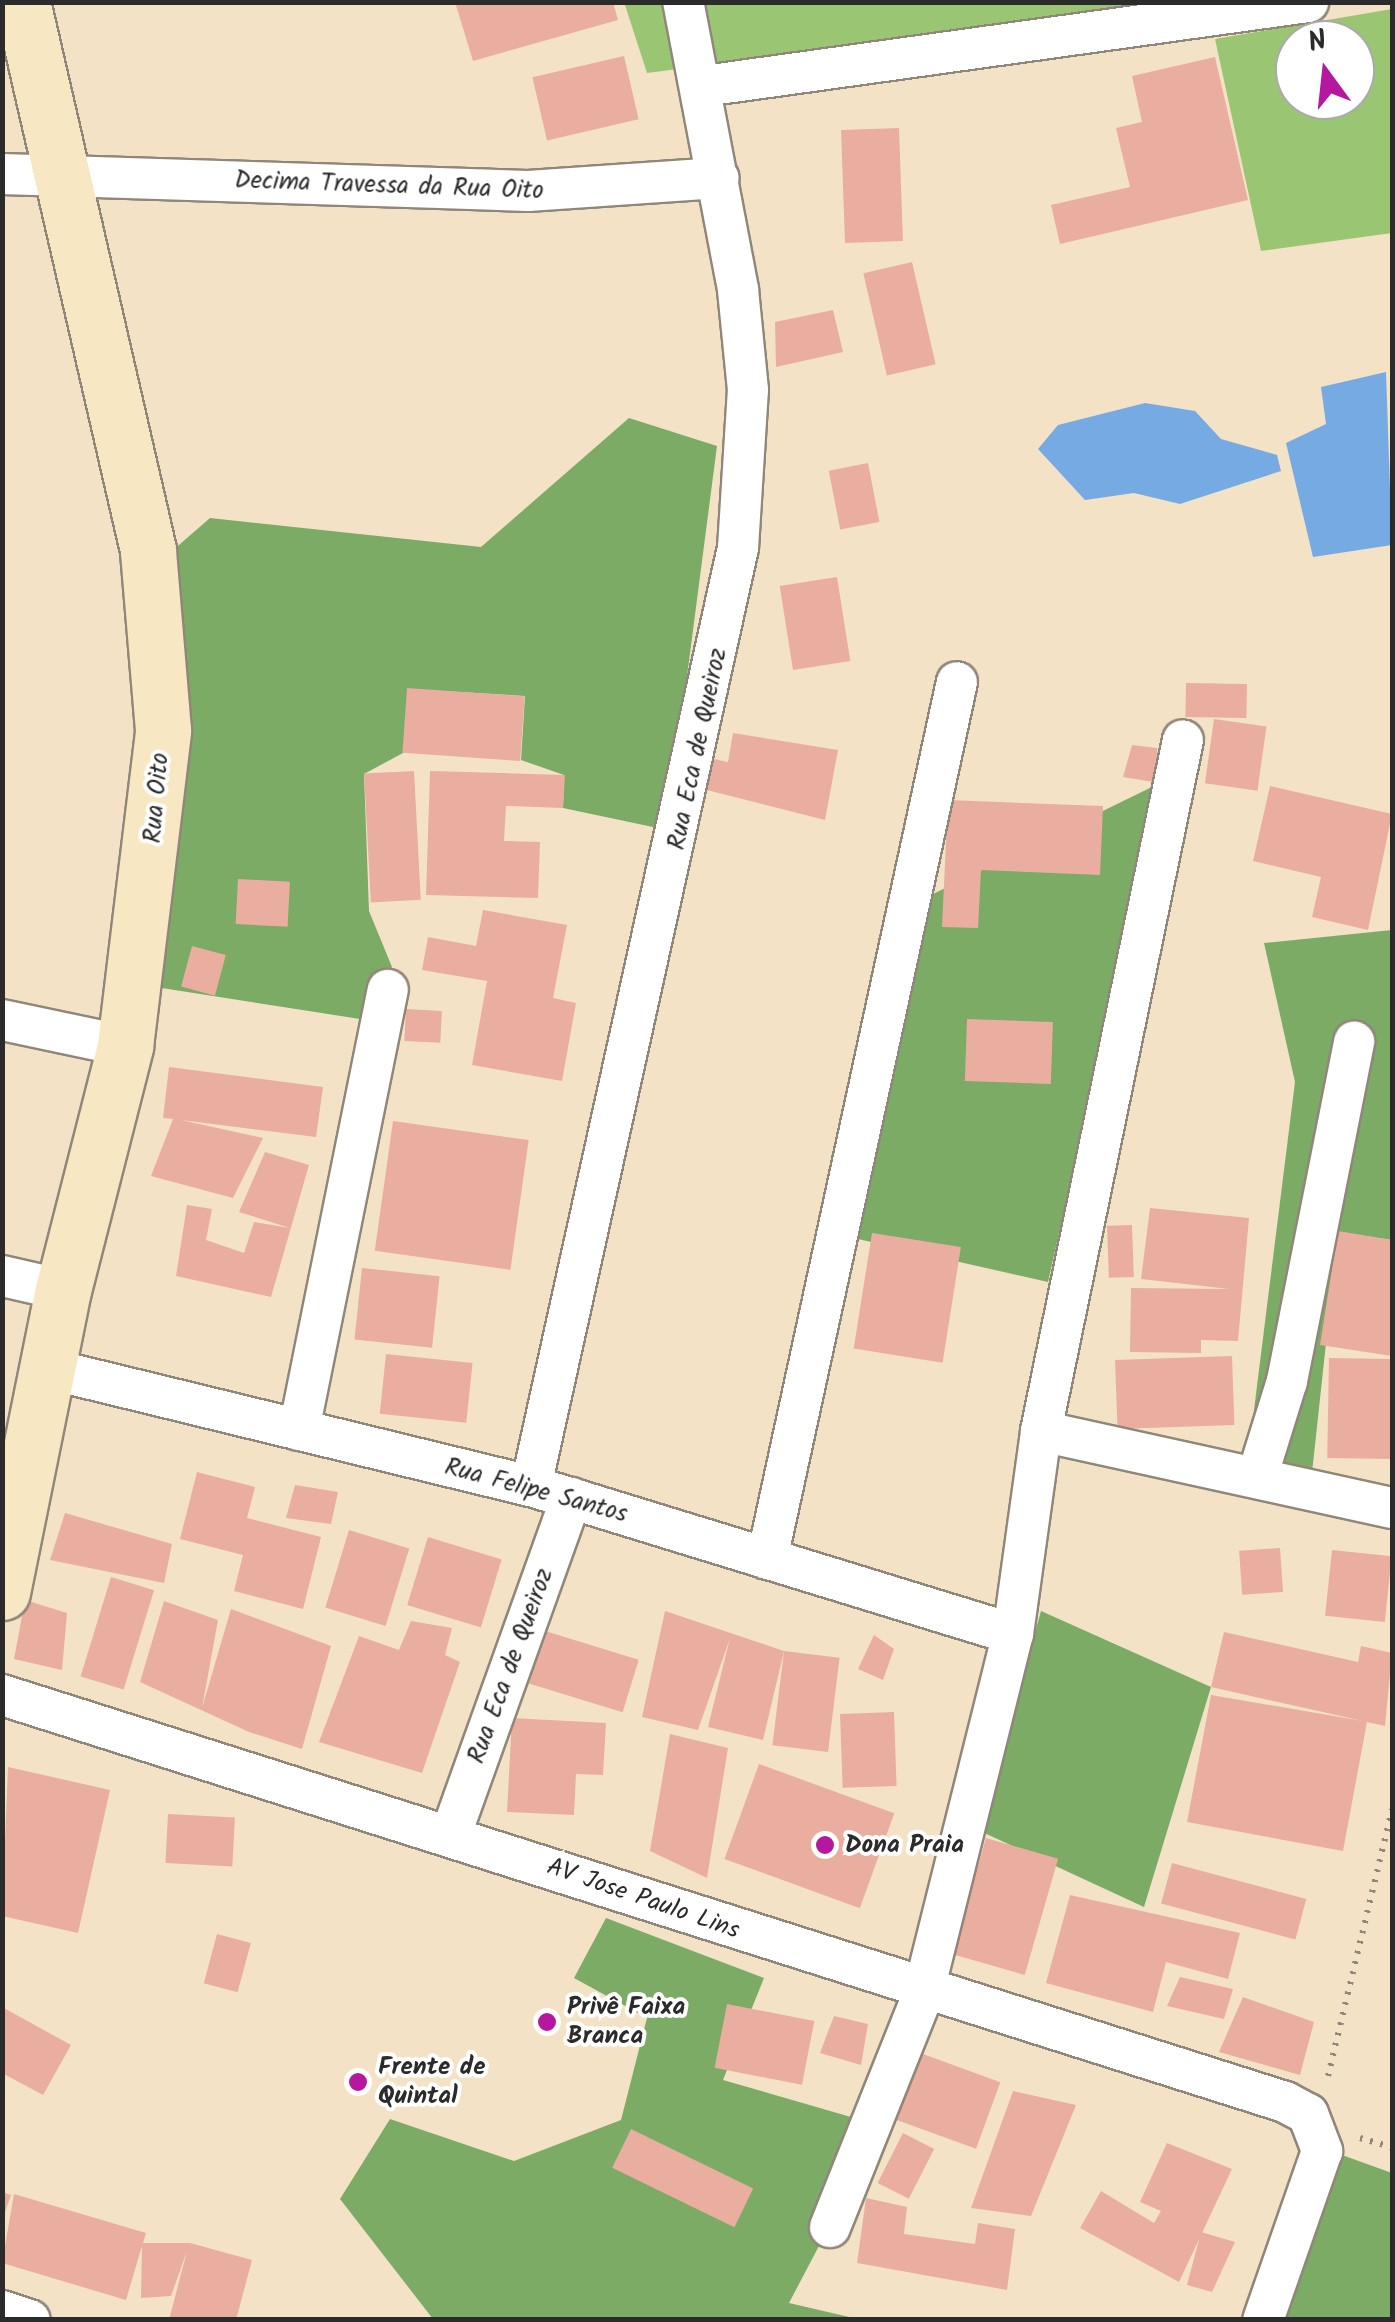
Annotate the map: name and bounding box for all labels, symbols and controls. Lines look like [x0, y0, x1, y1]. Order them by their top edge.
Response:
text: N [1303, 18, 1332, 66]
north arrow [1275, 20, 1375, 120]
street label: Decima Travessa da Rua Oito [234, 166, 544, 206]
street label: Rua Eca de Queiroz [662, 645, 734, 853]
street label: Rua Oito [138, 752, 176, 844]
street label: Rua Felipe Santos [441, 1452, 631, 1530]
street label: Rua Eca de Queiroz [462, 1564, 560, 1768]
place label: Dona Praia [845, 1830, 964, 1860]
marker: Dona Praia [814, 1834, 836, 1856]
street label: AV Jose Paulo Lins [543, 1852, 743, 1946]
place label: Privê Faixa Branca [567, 1993, 685, 2052]
marker: Privê Faixa Branca [536, 2011, 558, 2033]
place label: Frente de Quintal [378, 2053, 485, 2112]
marker: Frente de Quintal [347, 2071, 369, 2093]

